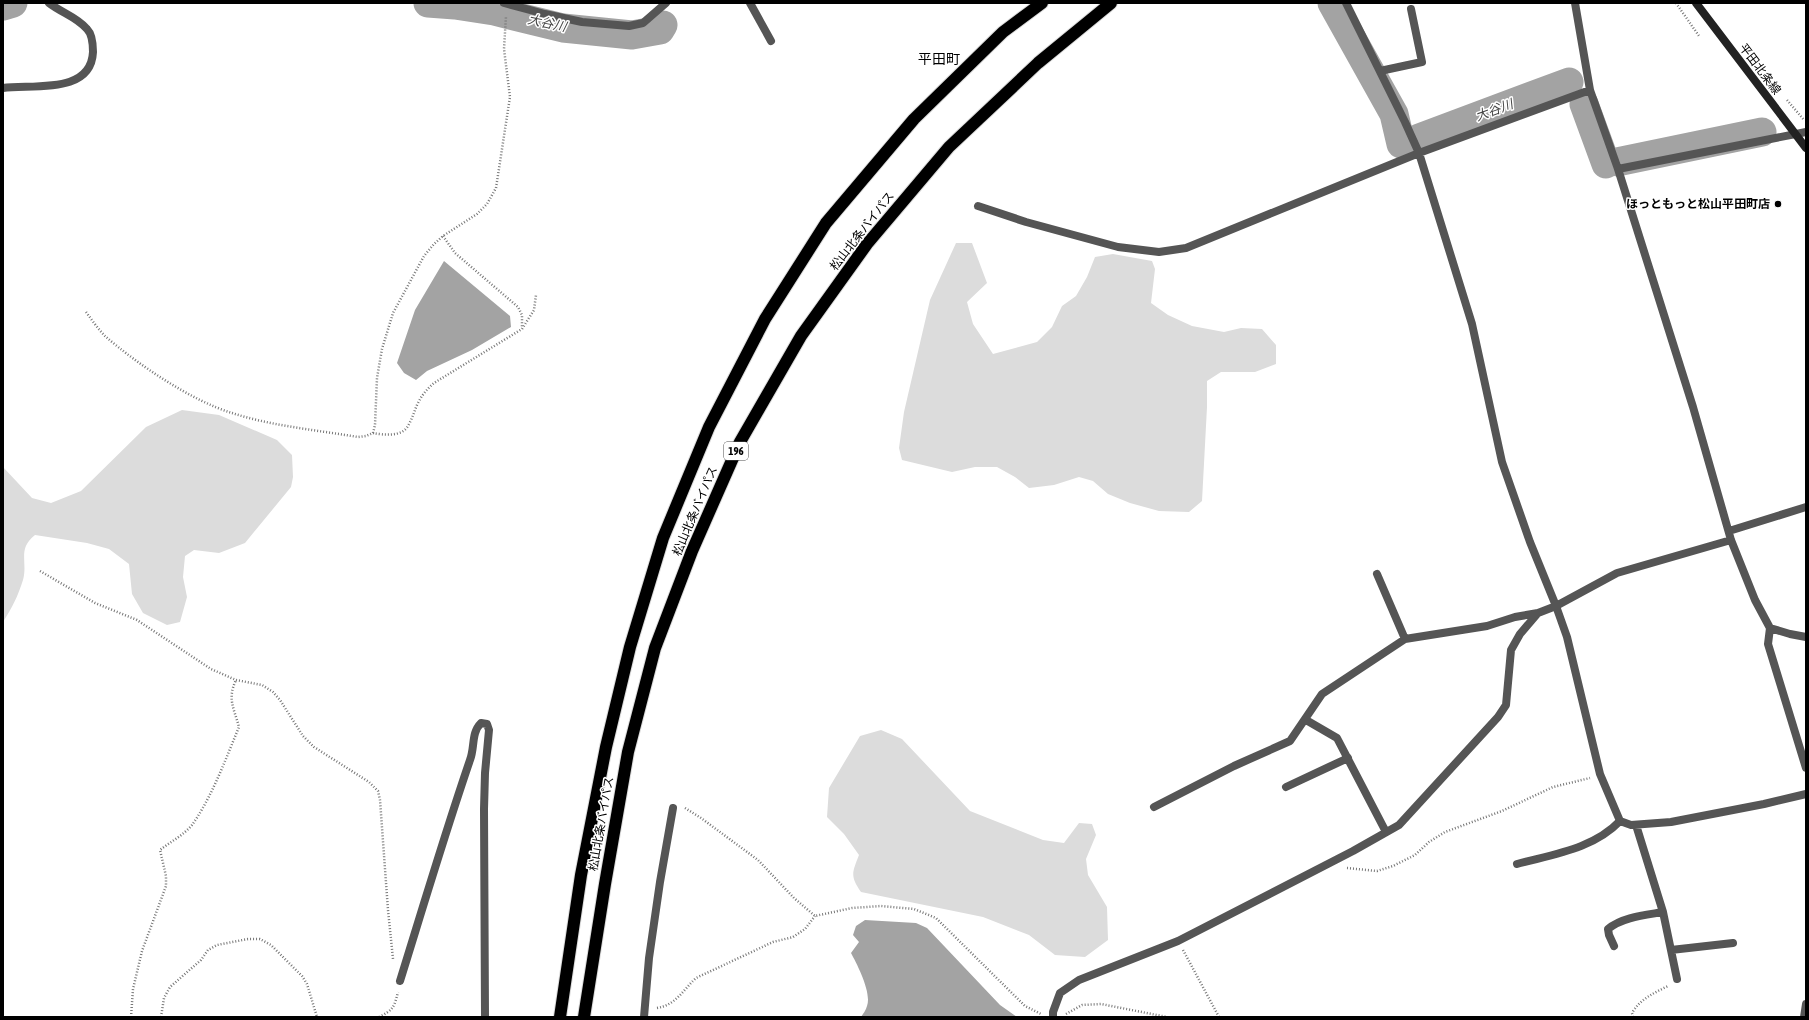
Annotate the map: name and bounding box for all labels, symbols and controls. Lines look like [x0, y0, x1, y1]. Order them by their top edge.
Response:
water label: 大谷川 [526, 12, 570, 35]
street label: 平田北条線 [1736, 41, 1784, 97]
district label: 平田町 [918, 51, 960, 67]
water label: 大谷川 [1473, 96, 1517, 124]
street label: 松山北条バイパス [827, 189, 897, 273]
place label: ほっともっと松山平田町店 [1626, 197, 1770, 211]
marker: ほっともっと松山平田町店 [1773, 199, 1783, 209]
road number: 196 [724, 442, 748, 460]
street label: 松山北条バイパス [670, 464, 720, 558]
street label: 松山北条バイパス [586, 776, 616, 872]

